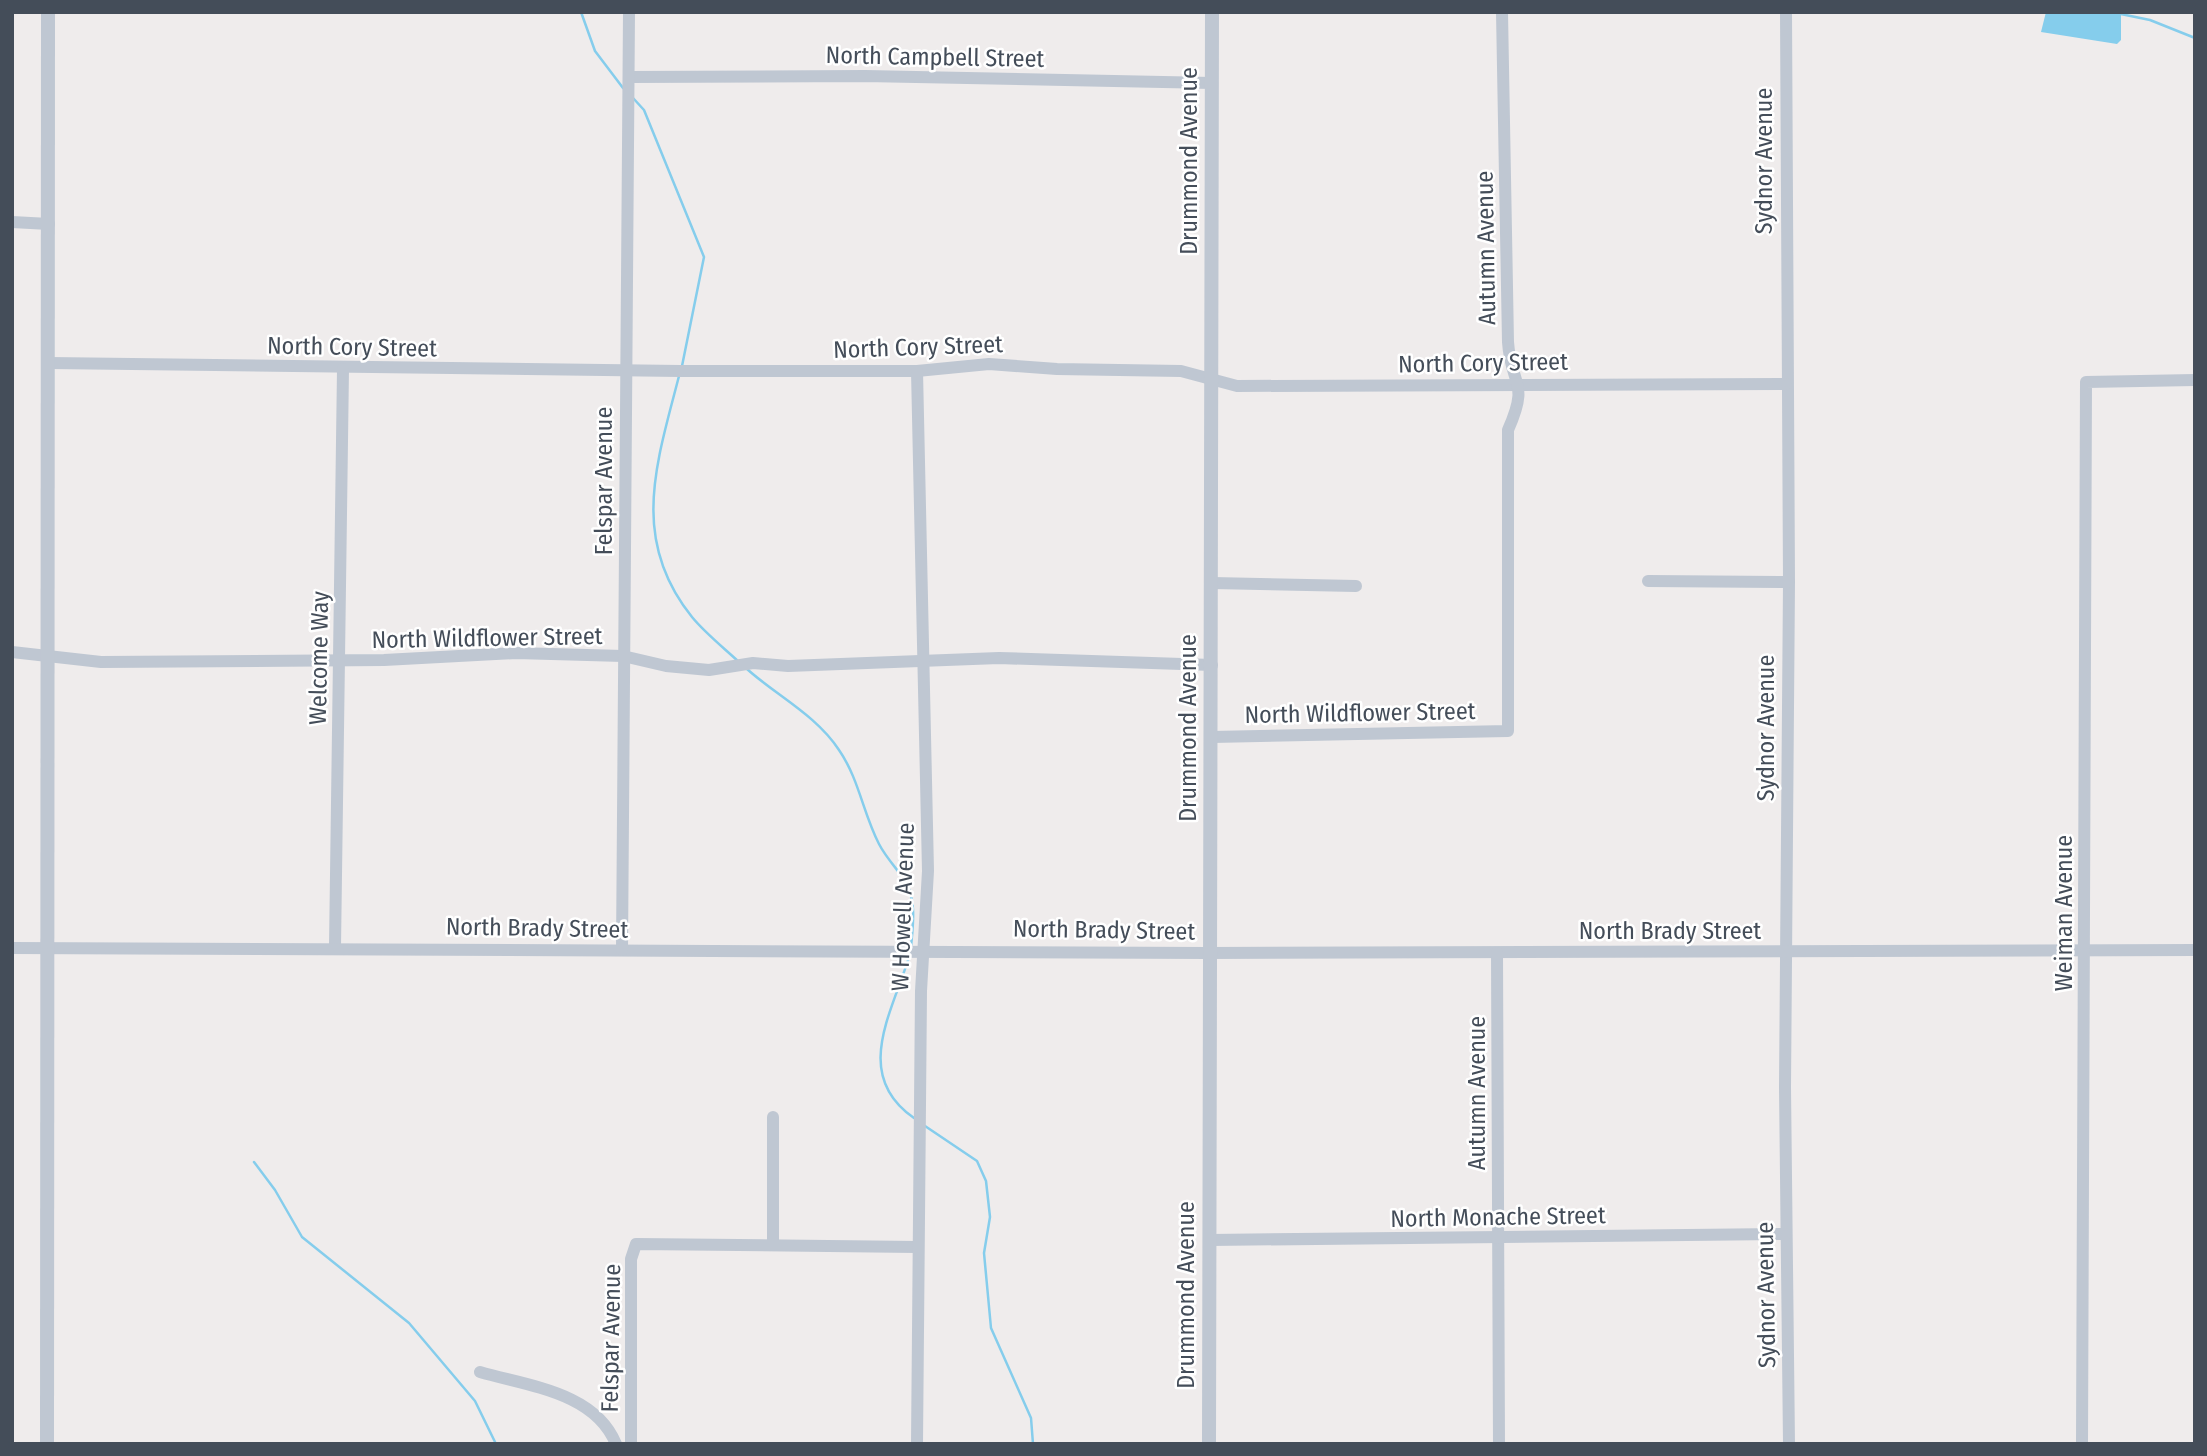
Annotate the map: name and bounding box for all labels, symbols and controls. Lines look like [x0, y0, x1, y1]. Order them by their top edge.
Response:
street label: North Campbell Street [825, 41, 1045, 73]
street label: Drummond Avenue [1175, 67, 1203, 255]
street label: Sydnor Avenue [1750, 88, 1778, 234]
street label: Autumn Avenue [1471, 171, 1501, 325]
street label: North Cory Street [833, 330, 1003, 364]
street label: North Cory Street [267, 332, 437, 362]
street label: North Cory Street [1398, 348, 1568, 378]
street label: Felspar Avenue [590, 407, 618, 555]
street label: Welcome Way [304, 591, 334, 725]
street label: North Wildflower Street [371, 622, 603, 654]
street label: Drummond Avenue [1174, 634, 1202, 822]
street label: Sydnor Avenue [1752, 655, 1780, 801]
street label: North Wildflower Street [1244, 697, 1476, 729]
street label: W Howell Avenue [886, 822, 920, 992]
street label: Weiman Avenue [2050, 835, 2078, 991]
street label: North Brady Street [446, 912, 629, 944]
street label: North Brady Street [1013, 914, 1196, 946]
street label: North Brady Street [1579, 917, 1761, 945]
street label: Autumn Avenue [1463, 1016, 1491, 1170]
street label: Drummond Avenue [1172, 1201, 1200, 1389]
street label: North Monache Street [1390, 1201, 1606, 1233]
street label: Sydnor Avenue [1751, 1221, 1781, 1369]
street label: Felspar Avenue [596, 1263, 626, 1413]

